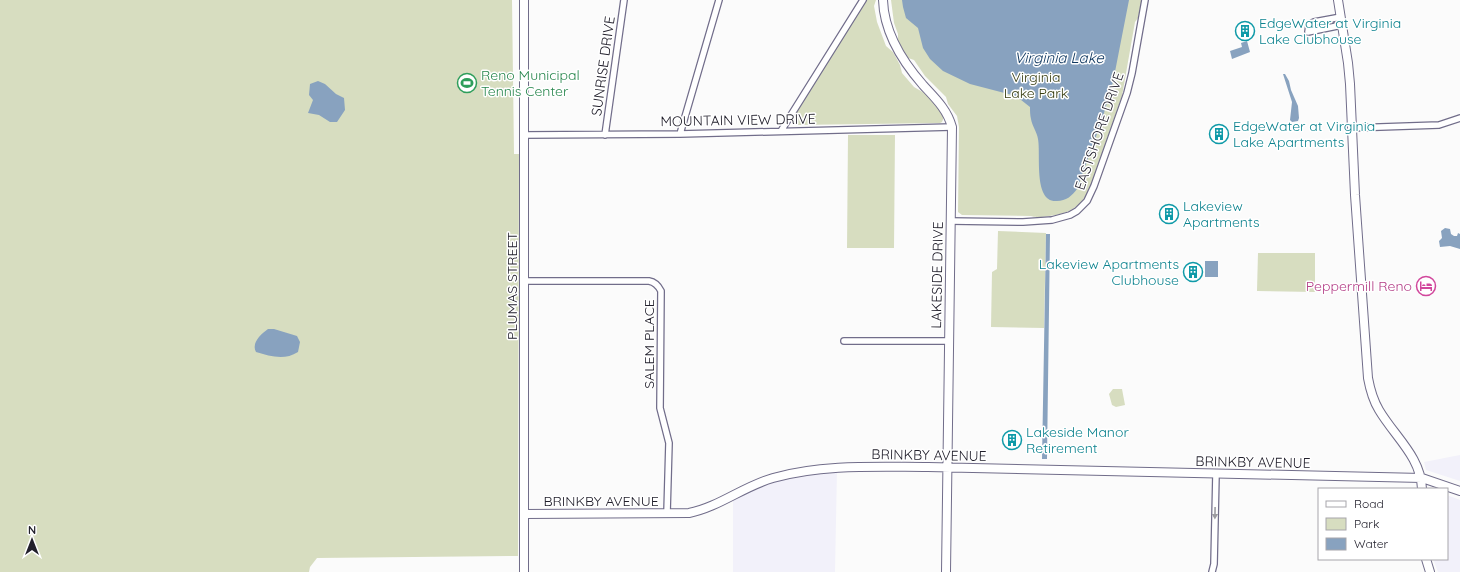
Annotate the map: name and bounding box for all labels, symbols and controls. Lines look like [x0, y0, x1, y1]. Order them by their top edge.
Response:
place label: EdgeWater at Virginia Lake Clubhouse [1259, 14, 1401, 48]
street label: SUNRISE DRIVE [587, 15, 619, 117]
building icon: EdgeWater at Virginia Lake Clubhouse [1234, 20, 1256, 42]
water label: Virginia Lake [1014, 48, 1104, 67]
place label: Reno Municipal Tennis Center [481, 66, 580, 100]
park label: Virginia Lake Park [1004, 68, 1068, 102]
street label: EASTSHORE DRIVE [1070, 70, 1128, 192]
sports icon: Reno Municipal Tennis Center [456, 72, 478, 94]
street label: MOUNTAIN VIEW DRIVE [660, 110, 816, 130]
place label: EdgeWater at Virginia Lake Apartments [1233, 117, 1375, 151]
building icon: EdgeWater at Virginia Lake Apartments [1208, 123, 1230, 145]
place label: Lakeview Apartments [1183, 197, 1260, 231]
building icon: Lakeview Apartments [1158, 203, 1180, 225]
street label: LAKESIDE DRIVE [927, 221, 947, 329]
street label: PLUMAS STREET [503, 232, 521, 340]
place label: Lakeview Apartments Clubhouse [1039, 255, 1179, 289]
building icon: Lakeview Apartments Clubhouse [1182, 261, 1204, 283]
hotel icon: Peppermill Reno [1415, 275, 1437, 297]
place label: Peppermill Reno [1306, 277, 1412, 295]
street label: SALEM PLACE [640, 299, 658, 389]
place label: Lakeside Manor Retirement [1026, 423, 1129, 457]
building icon: Lakeside Manor Retirement [1001, 429, 1023, 451]
street label: BRINKBY AVENUE [871, 445, 987, 465]
street label: BRINKBY AVENUE [1195, 452, 1311, 472]
legend [1318, 488, 1448, 560]
street label: BRINKBY AVENUE [543, 492, 659, 510]
text: Road [1354, 496, 1384, 511]
one-way arrow [1212, 507, 1218, 520]
text: Park [1354, 516, 1379, 531]
north arrow [12, 520, 52, 560]
text: N [28, 523, 36, 537]
text: Water [1354, 536, 1389, 551]

